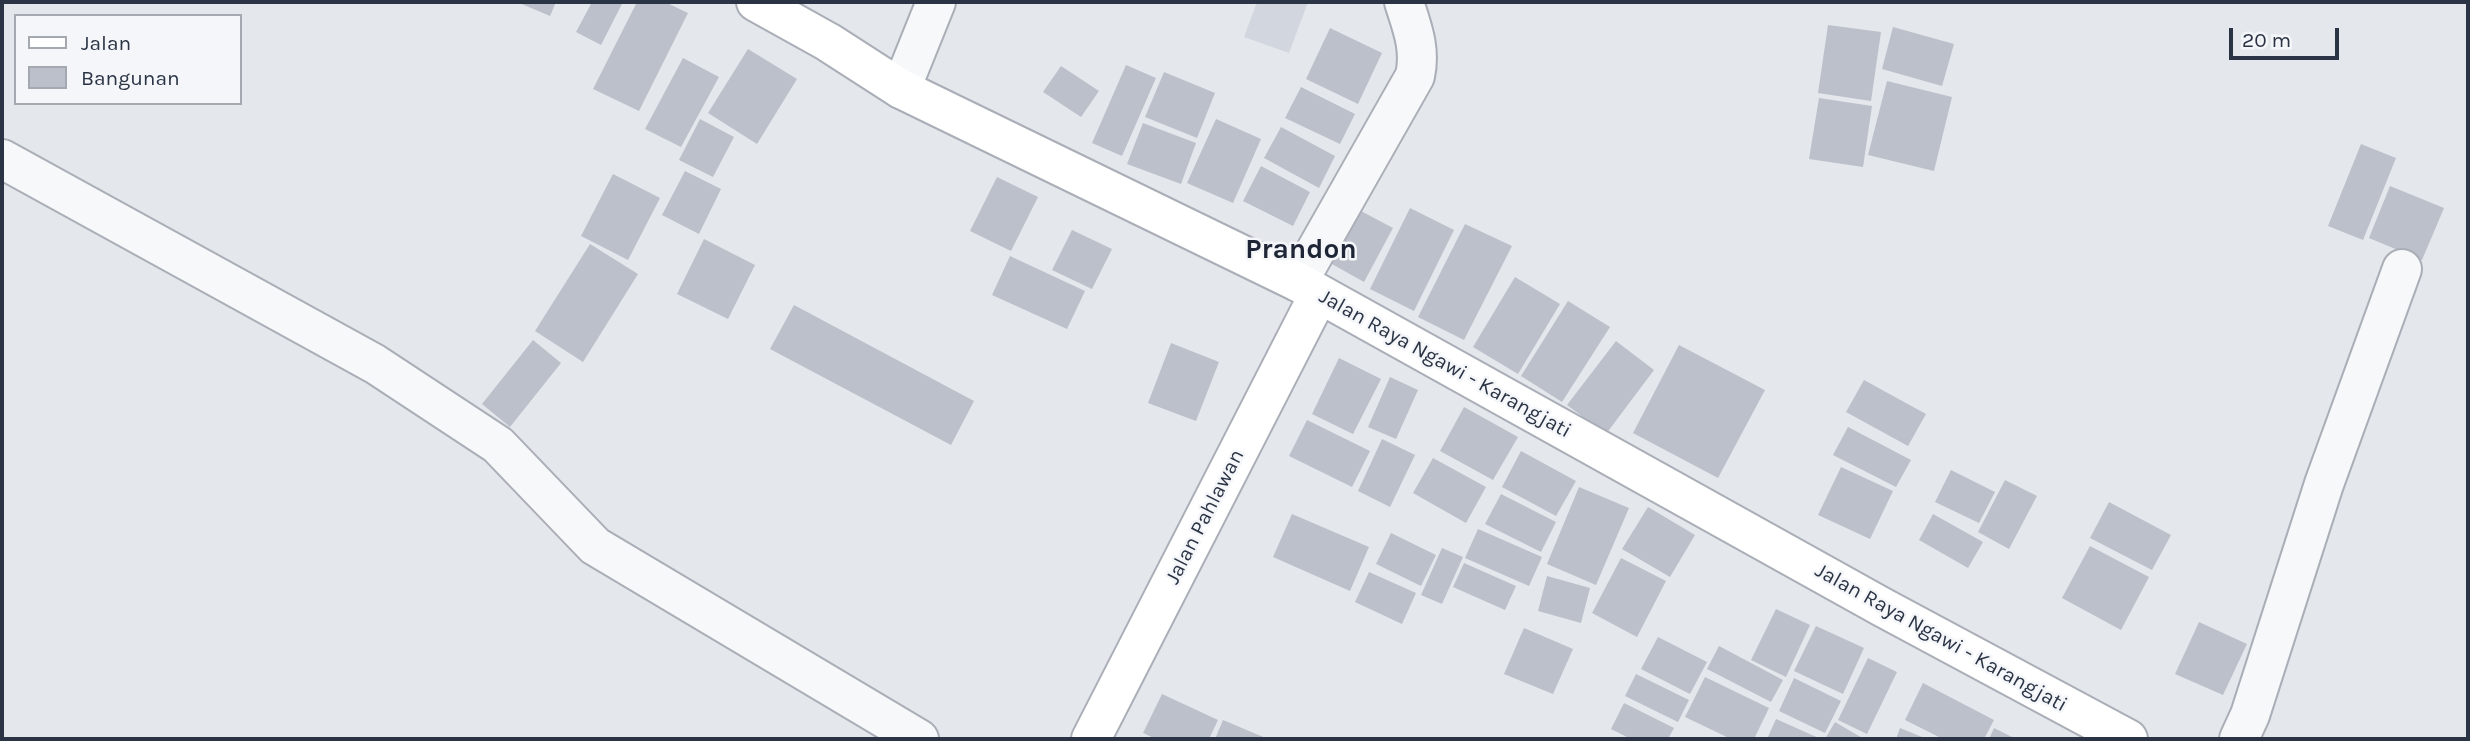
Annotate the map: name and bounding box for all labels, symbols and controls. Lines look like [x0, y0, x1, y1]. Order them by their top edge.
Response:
legend [14, 14, 242, 105]
scale bar [2232, 14, 2342, 58]
text: 20 m [2242, 28, 2291, 52]
text: Jalan [81, 31, 131, 55]
text: Bangunan [81, 66, 180, 90]
district label: Prandon [1245, 233, 1357, 267]
street label: Jalan Raya Ngawi - Karangjati [1315, 284, 1575, 444]
street label: Jalan Pahlawan [1160, 445, 1250, 589]
street label: Jalan Raya Ngawi - Karangjati [1811, 558, 2071, 718]

